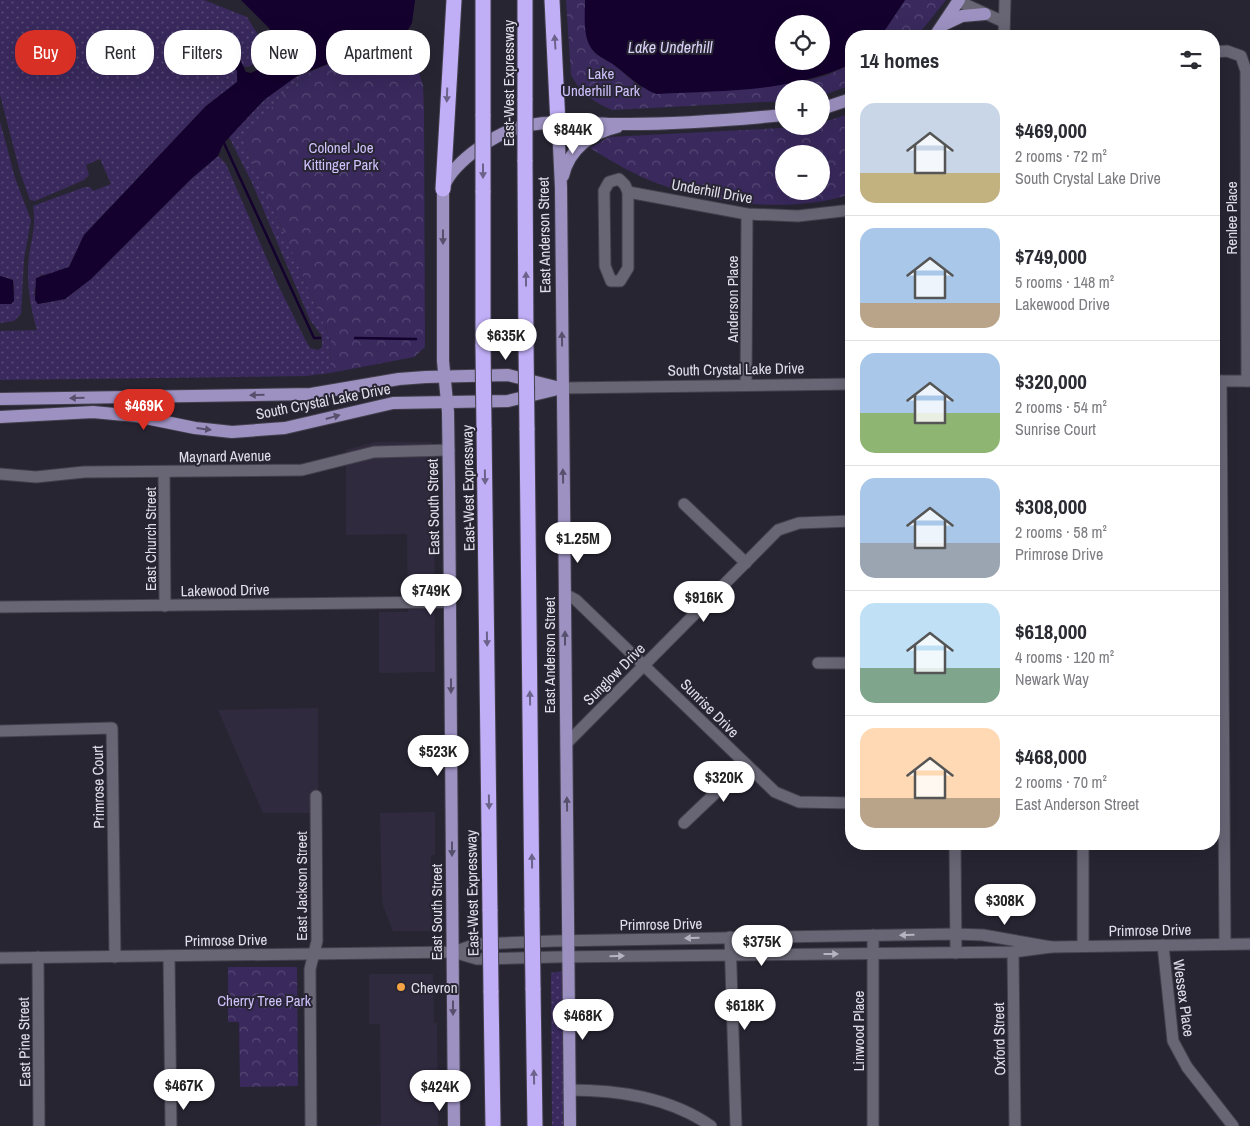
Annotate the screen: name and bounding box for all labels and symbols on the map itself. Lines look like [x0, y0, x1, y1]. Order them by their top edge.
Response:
street label: East-West Expressway [498, 19, 519, 146]
one-way arrow [551, 34, 559, 50]
water label: Lake Underhill [628, 36, 713, 58]
park label: Lake Underhill Park [562, 63, 641, 101]
one-way arrow [443, 87, 451, 103]
pin: $844K [538, 112, 608, 155]
park label: Colonel Joe Kittinger Park [303, 137, 379, 175]
one-way arrow [479, 163, 487, 179]
street label: Underhill Drive [670, 174, 754, 208]
street label: East Anderson Street [532, 176, 556, 293]
street label: Renlee Place [1221, 181, 1242, 255]
one-way arrow [439, 230, 447, 246]
street label: Anderson Place [722, 255, 743, 343]
one-way arrow [522, 271, 530, 287]
pin: $635K [471, 318, 541, 361]
one-way arrow [558, 331, 566, 347]
street label: South Crystal Lake Drive [667, 357, 805, 381]
street label: South Crystal Lake Drive [254, 378, 392, 424]
pin: $469K [109, 388, 179, 431]
one-way arrow [249, 391, 265, 399]
one-way arrow [69, 394, 85, 402]
one-way arrow [325, 412, 340, 420]
street label: East-West Expressway [456, 424, 480, 551]
one-way arrow [197, 425, 213, 433]
street label: Maynard Avenue [179, 445, 271, 467]
street label: East South Street [422, 458, 444, 555]
one-way arrow [559, 467, 567, 483]
one-way arrow [481, 469, 489, 485]
street label: East Church Street [140, 486, 161, 591]
pin: $1.25M [537, 522, 619, 564]
pin: $749K [396, 574, 466, 616]
street label: Lakewood Drive [180, 579, 270, 601]
pin: $916K [669, 580, 739, 623]
street label: East Anderson Street [539, 596, 560, 713]
one-way arrow [561, 630, 569, 646]
one-way arrow [483, 632, 491, 648]
street label: Sunglow Drive [578, 638, 650, 710]
street label: Sunrise Drive [676, 674, 744, 742]
one-way arrow [447, 678, 455, 694]
one-way arrow [526, 690, 534, 706]
pin: $523K [403, 734, 473, 777]
street label: Primrose Court [87, 745, 109, 829]
pin: $320K [689, 760, 759, 803]
one-way arrow [485, 794, 493, 810]
one-way arrow [563, 796, 571, 812]
street label: East-West Expressway [460, 829, 484, 956]
street label: East Jackson Street [291, 831, 312, 941]
one-way arrow [448, 841, 456, 857]
one-way arrow [528, 853, 536, 869]
street label: East South Street [426, 863, 447, 960]
pin: $308K [970, 884, 1040, 926]
street label: Primrose Drive [619, 913, 703, 935]
street label: Primrose Drive [1108, 919, 1192, 941]
pin: $375K [727, 924, 797, 967]
street label: Primrose Drive [184, 929, 268, 951]
one-way arrow [898, 931, 914, 939]
one-way arrow [683, 935, 699, 943]
one-way arrow [824, 950, 840, 958]
one-way arrow [609, 952, 625, 960]
street label: Wessex Place [1168, 958, 1200, 1038]
place label: Chevron [411, 977, 458, 998]
marker: Chevron [395, 981, 407, 993]
pin: $618K [710, 988, 780, 1031]
park label: Cherry Tree Park [217, 990, 312, 1011]
street label: Linwood Place [848, 990, 869, 1071]
street label: East Pine Street [13, 996, 35, 1087]
pin: $468K [548, 998, 618, 1041]
one-way arrow [449, 1000, 457, 1016]
street label: Oxford Street [988, 1002, 1010, 1076]
pin: $467K [149, 1068, 219, 1111]
one-way arrow [530, 1069, 538, 1085]
pin: $424K [405, 1070, 475, 1112]

